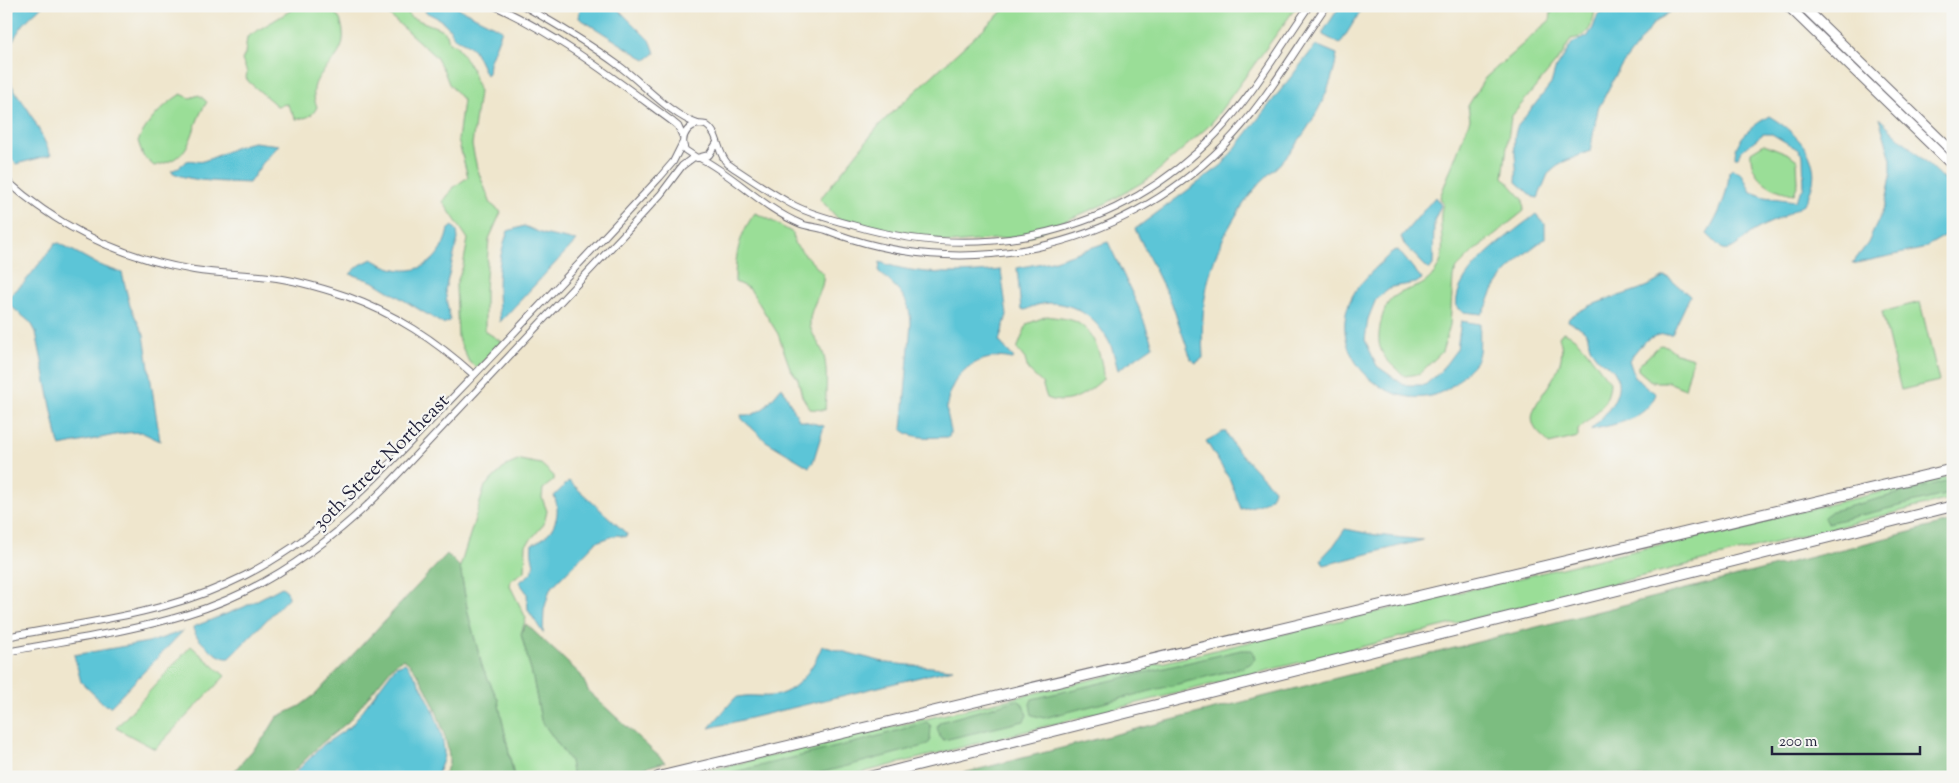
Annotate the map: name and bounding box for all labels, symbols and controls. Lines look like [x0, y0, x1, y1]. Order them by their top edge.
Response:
street label: 30th Street Northeast [307, 388, 457, 538]
scale bar [1772, 723, 1919, 755]
text: 200 m [1779, 732, 1818, 753]

